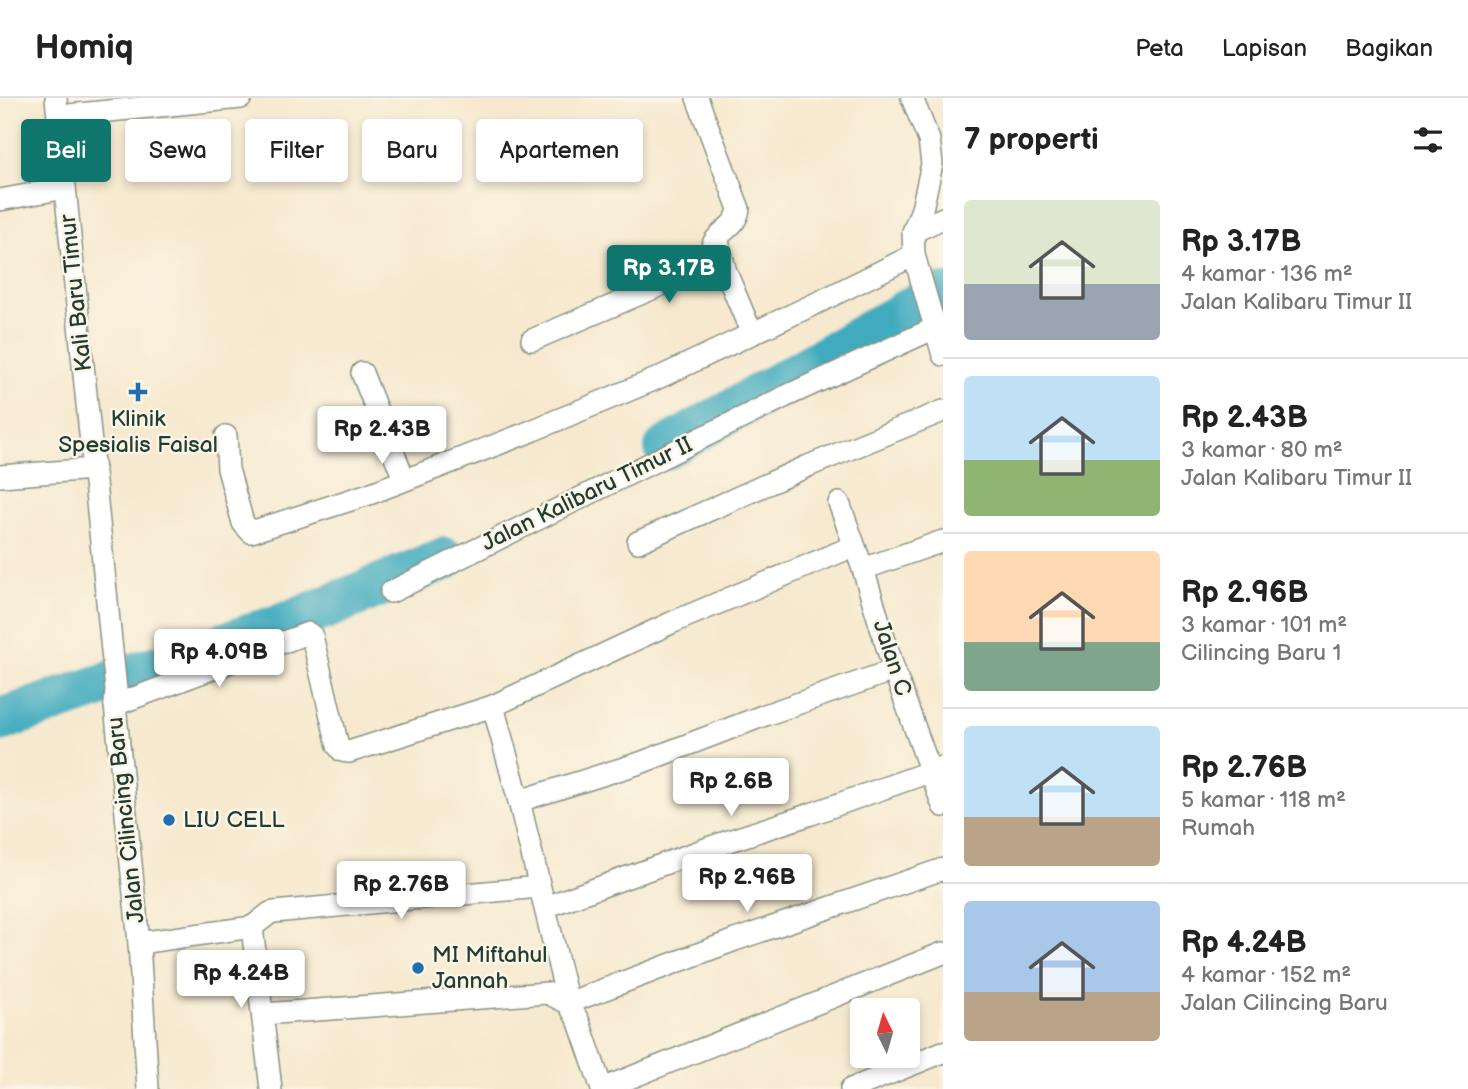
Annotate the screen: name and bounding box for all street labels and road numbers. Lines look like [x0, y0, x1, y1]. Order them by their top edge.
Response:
street label: Kali Baru Timur [54, 212, 98, 373]
street label: Jalan Kalibaru Timur II [477, 431, 697, 557]
street label: Jalan C [867, 617, 917, 699]
street label: Jalan Cilincing Baru [101, 716, 151, 924]

